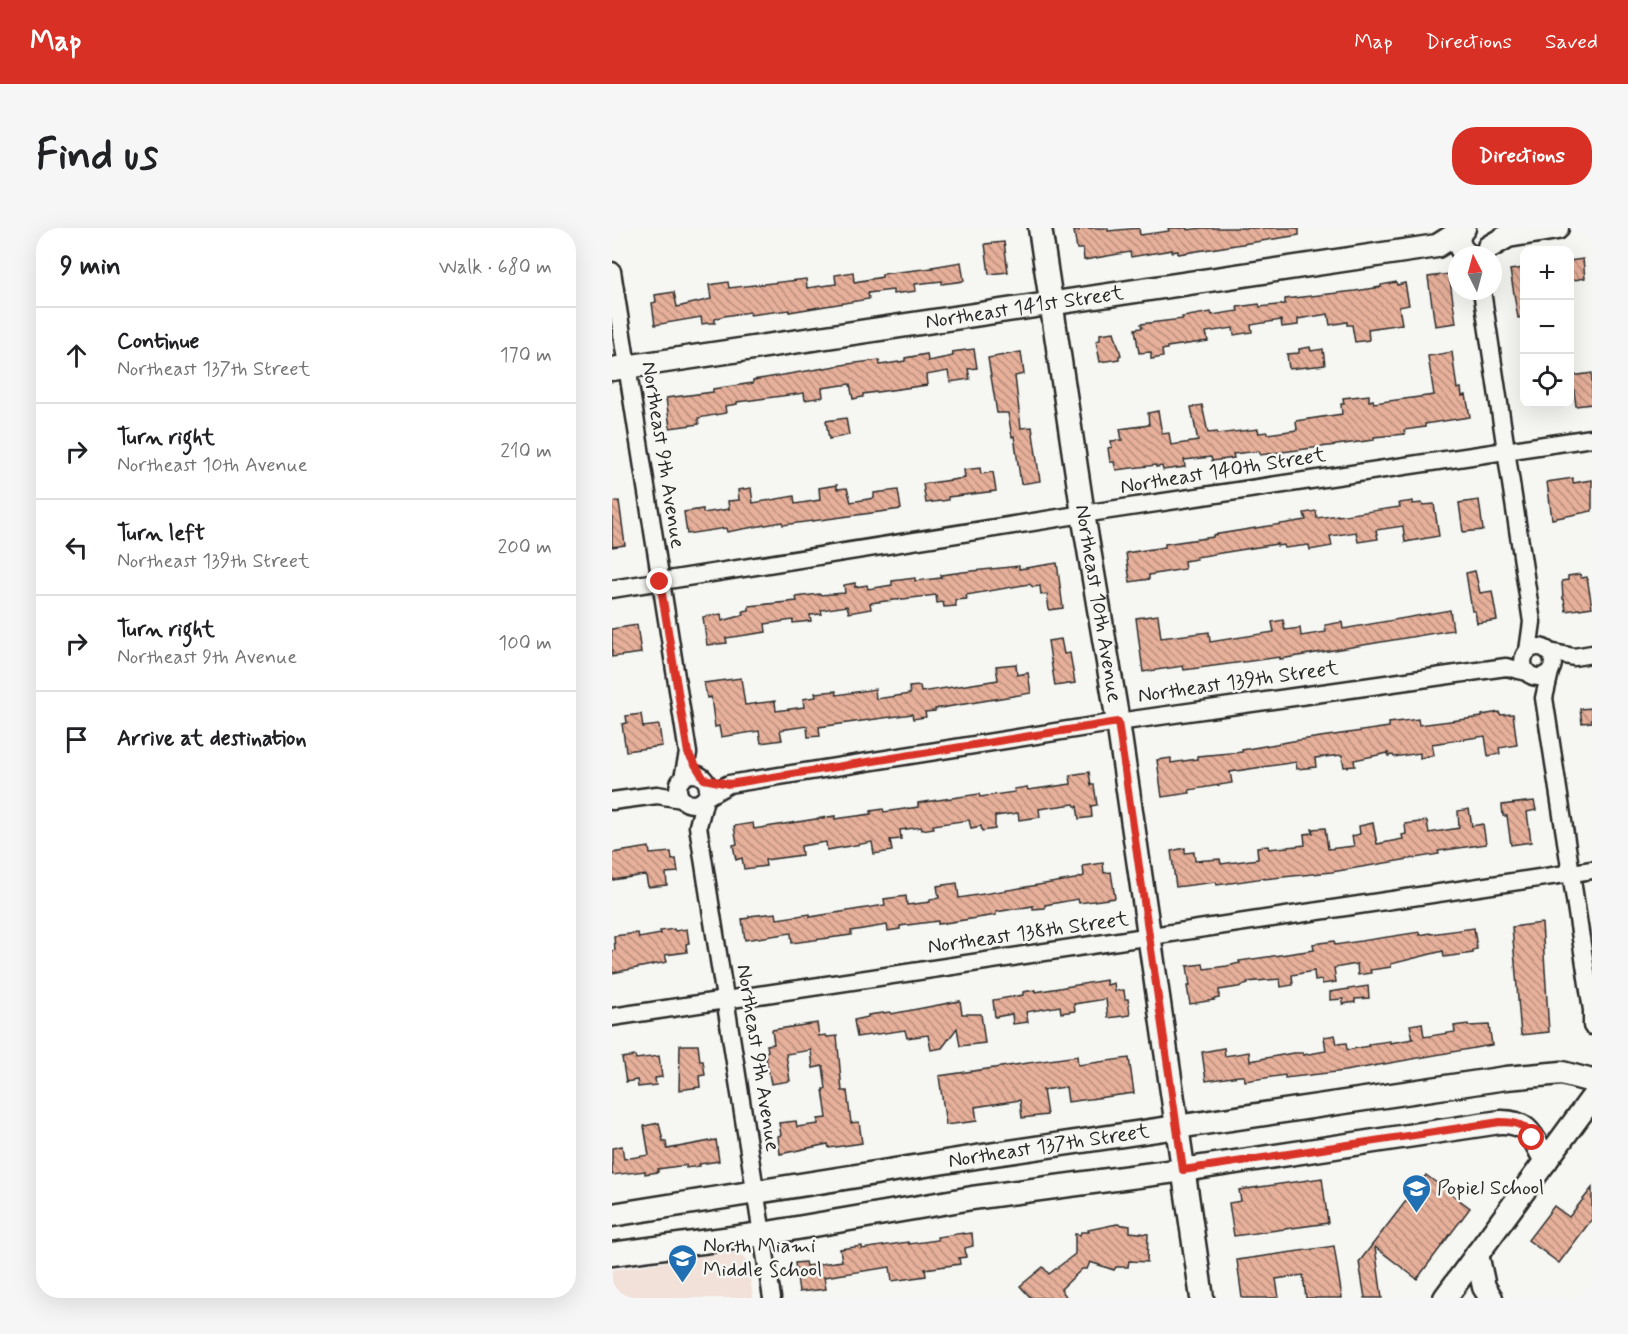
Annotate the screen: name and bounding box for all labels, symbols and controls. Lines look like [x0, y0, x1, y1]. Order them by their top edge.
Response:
text: Map [30, 24, 81, 61]
text: Map [1354, 28, 1393, 56]
text: Directions [1426, 28, 1512, 56]
text: Saved [1545, 28, 1598, 56]
button: Directions [1452, 127, 1592, 185]
text: Find us [36, 129, 158, 184]
north arrow [1448, 246, 1502, 300]
map controls [1520, 246, 1574, 408]
button: + [1520, 246, 1574, 300]
text: 9 min [60, 250, 121, 284]
text: Walk · 680 m [439, 254, 552, 281]
street label: Northeast 141st Street [923, 279, 1126, 336]
button: − [1520, 300, 1574, 354]
text: Continue [117, 328, 199, 356]
icon: ahead [60, 339, 93, 372]
text: 170 m [500, 342, 552, 369]
button: locate [1520, 354, 1574, 408]
text: Northeast 137th Street [117, 356, 310, 383]
street label: Northeast 9th Avenue [634, 359, 692, 551]
text: Turn right [117, 424, 215, 452]
icon: right [60, 435, 93, 468]
text: 210 m [500, 438, 552, 465]
street label: Northeast 140th Street [1118, 441, 1328, 501]
text: Northeast 10th Avenue [117, 452, 308, 479]
street label: Northeast 10th Avenue [1068, 503, 1128, 705]
text: Turn left [117, 520, 205, 548]
icon: left [60, 531, 93, 564]
text: 200 m [497, 534, 552, 561]
text: Northeast 139th Street [117, 548, 310, 575]
route end [646, 568, 672, 594]
text: Turn right [117, 616, 215, 644]
icon: right [60, 627, 93, 660]
text: 100 m [498, 630, 552, 657]
text: Northeast 9th Avenue [117, 644, 297, 671]
street label: Northeast 139th Street [1136, 654, 1341, 710]
icon: arrive [60, 723, 93, 756]
text: Arrive at destination [117, 725, 307, 753]
street label: Northeast 138th Street [926, 905, 1131, 961]
street label: Northeast 9th Avenue [729, 962, 787, 1154]
street label: Northeast 137th Street [946, 1117, 1152, 1175]
route start [1518, 1124, 1544, 1150]
school or university icon: Popiel School [1400, 1172, 1432, 1214]
place label: Popiel School [1437, 1174, 1544, 1202]
place label: North Miami Middle School [703, 1232, 822, 1284]
school or university icon: North Miami Middle School [666, 1242, 698, 1284]

